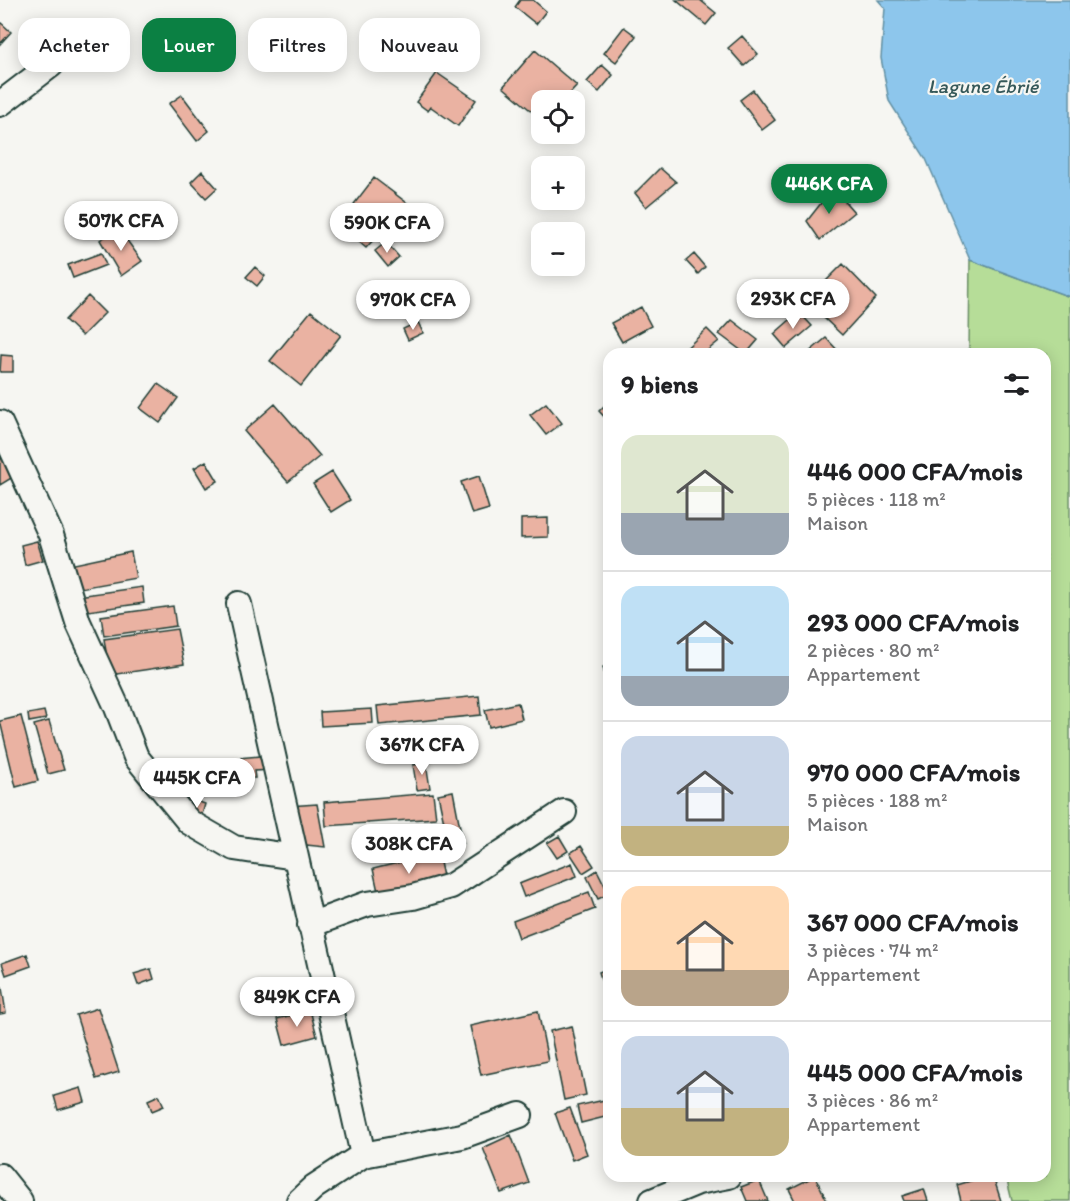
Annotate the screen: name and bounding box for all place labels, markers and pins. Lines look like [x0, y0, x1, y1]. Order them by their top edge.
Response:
pin: 446K CFA [767, 164, 891, 215]
pin: 507K CFA [59, 201, 183, 252]
pin: 590K CFA [325, 203, 449, 254]
pin: 293K CFA [731, 279, 855, 330]
pin: 970K CFA [351, 280, 475, 331]
pin: 367K CFA [360, 725, 484, 776]
pin: 445K CFA [135, 758, 259, 809]
pin: 308K CFA [347, 824, 471, 875]
pin: 849K CFA [235, 977, 359, 1028]

